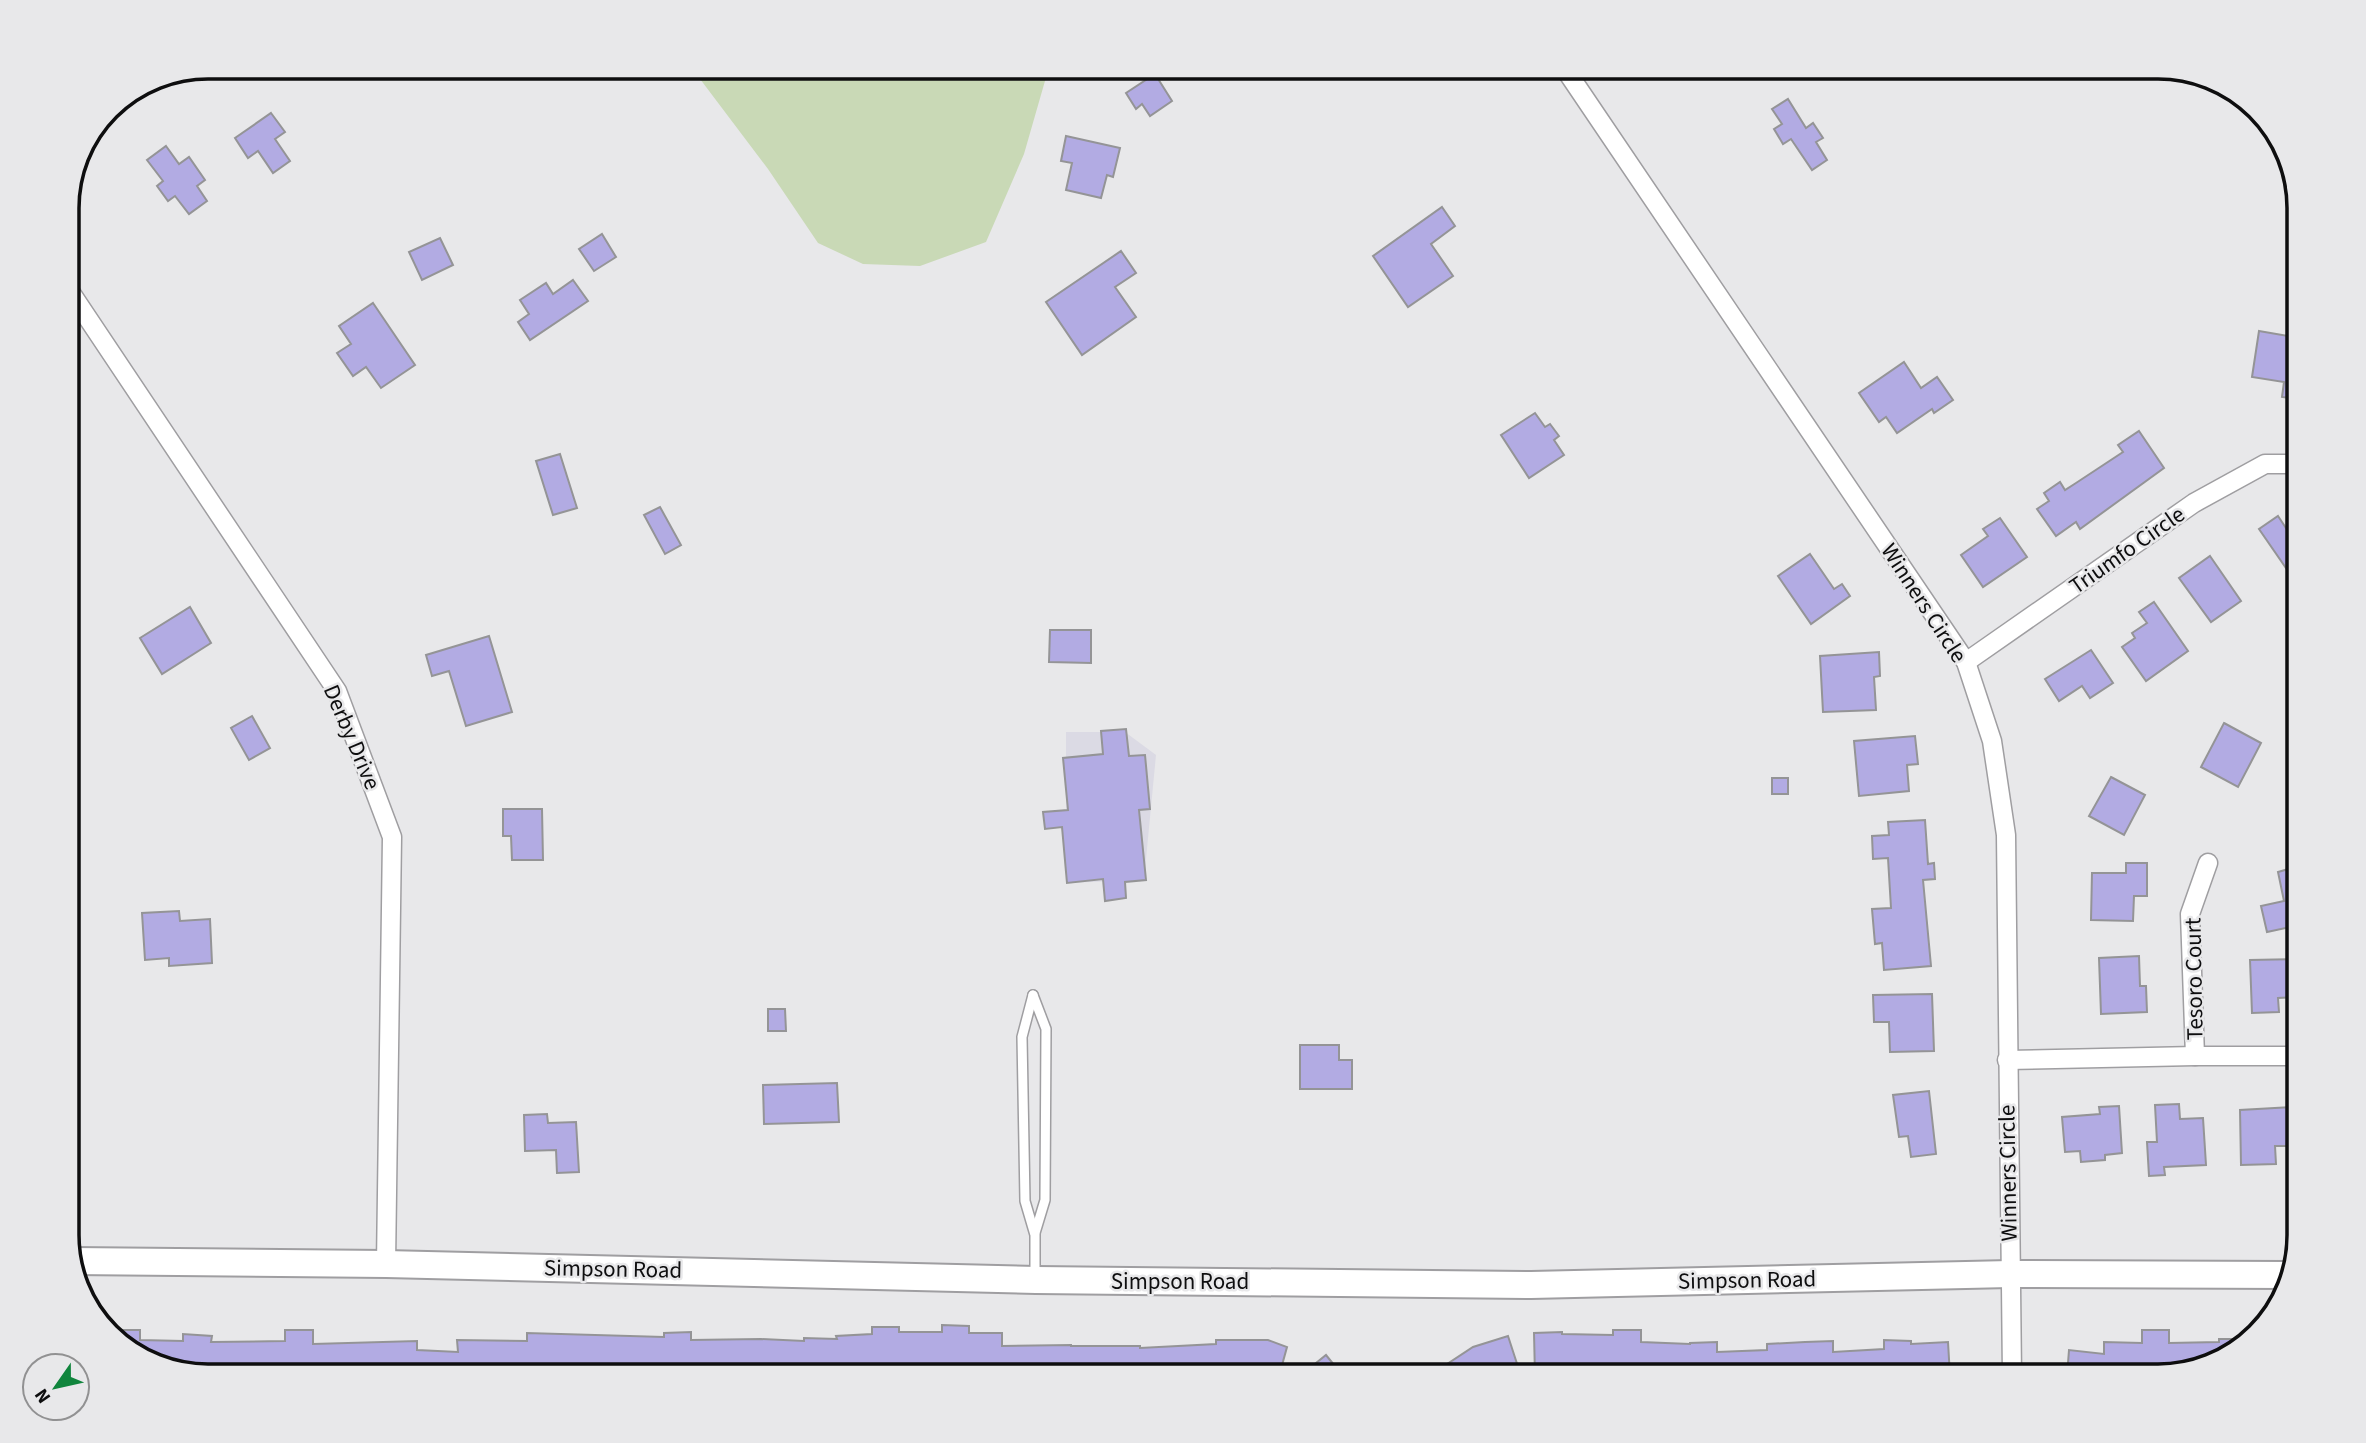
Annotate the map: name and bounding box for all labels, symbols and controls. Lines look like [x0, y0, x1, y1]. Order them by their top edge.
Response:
street label: Triumfo Circle [2063, 498, 2191, 602]
street label: Winners Circle [1873, 537, 1975, 669]
street label: Derby Drive [315, 679, 389, 795]
street label: Tesoro Court [2176, 917, 2212, 1041]
street label: Winners Circle [1990, 1104, 2026, 1242]
street label: Simpson Road [544, 1251, 682, 1287]
street label: Simpson Road [1678, 1262, 1816, 1298]
street label: Simpson Road [1111, 1265, 1249, 1298]
north arrow [21, 1352, 91, 1422]
text: N [28, 1383, 58, 1408]

